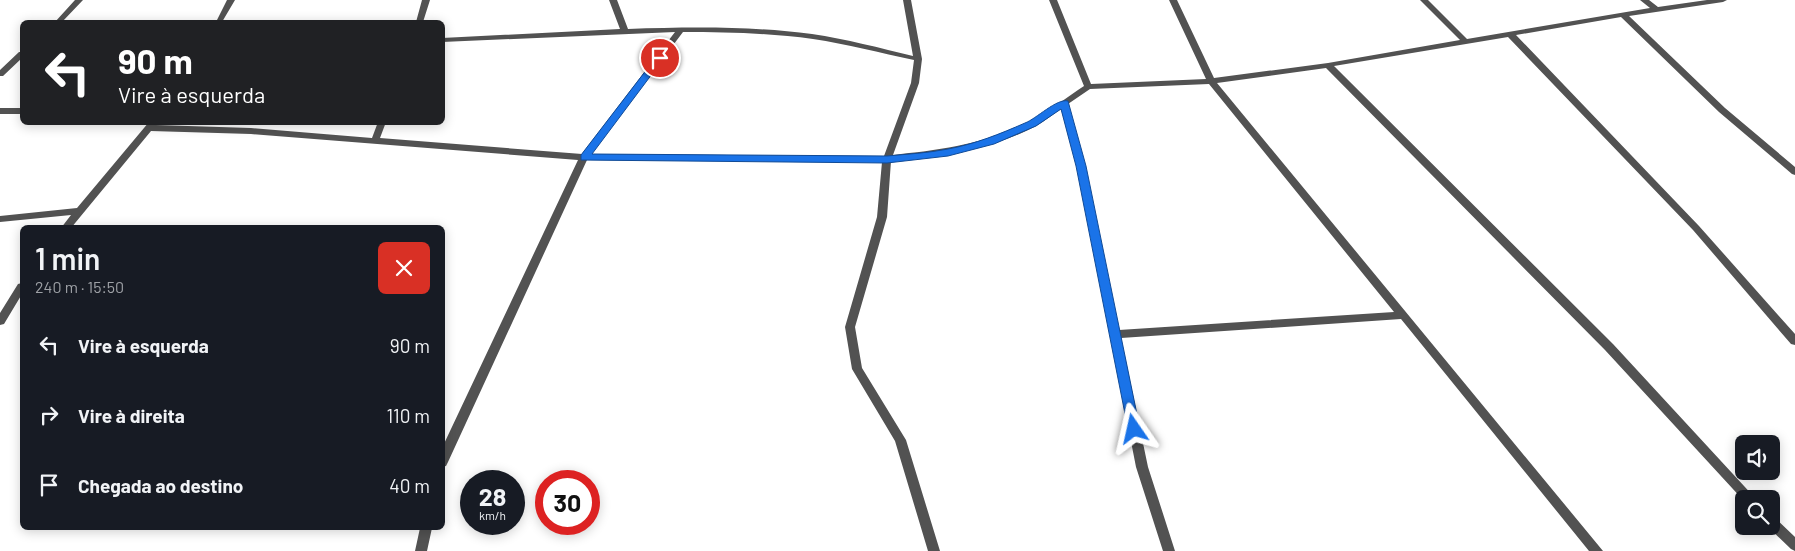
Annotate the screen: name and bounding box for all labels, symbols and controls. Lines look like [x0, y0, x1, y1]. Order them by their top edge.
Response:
pin [639, 37, 681, 79]
text: 90 m [118, 39, 193, 81]
icon: left [35, 40, 100, 105]
icon: arrive [646, 44, 674, 72]
text: Vire à esquerda [118, 81, 265, 107]
text: 1 min [35, 240, 100, 276]
button: close [378, 242, 430, 294]
text: 240 m · 15:50 [35, 277, 124, 296]
icon: left [35, 331, 63, 359]
text: Vire à esquerda [78, 334, 209, 357]
text: 90 m [390, 334, 430, 357]
icon: right [35, 401, 63, 429]
position arrow [1107, 402, 1159, 454]
text: Vire à direita [78, 404, 185, 427]
text: 110 m [386, 404, 430, 427]
map controls [1735, 435, 1780, 535]
button: sound [1735, 435, 1780, 480]
speed limit sign: 30 [535, 470, 600, 535]
icon: arrive [35, 471, 63, 499]
text: Chegada ao destino [78, 474, 243, 497]
text: 40 m [389, 474, 430, 497]
text: 28 [479, 481, 506, 511]
button: search [1735, 490, 1780, 535]
text: km/h [479, 508, 506, 522]

